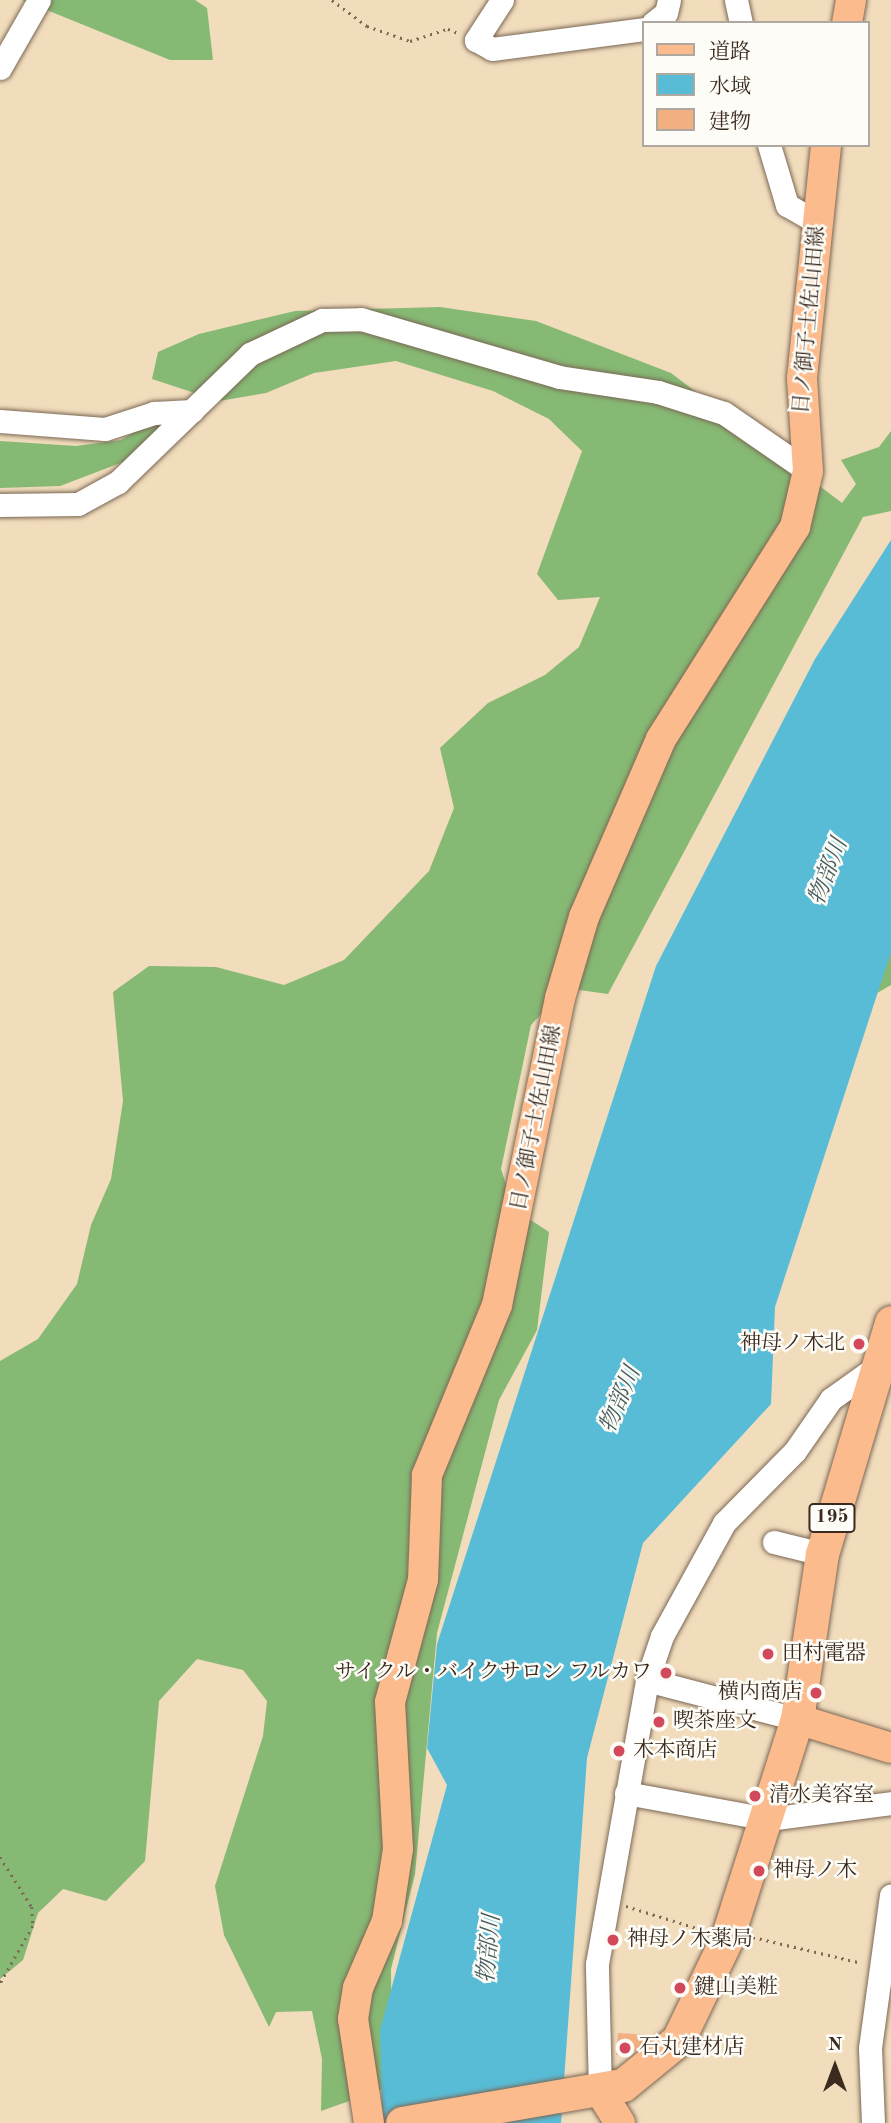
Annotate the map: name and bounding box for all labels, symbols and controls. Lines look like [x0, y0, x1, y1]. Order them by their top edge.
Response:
legend [642, 21, 870, 147]
text: 道路 [709, 42, 751, 63]
text: 水域 [709, 77, 751, 98]
text: 建物 [709, 112, 751, 133]
street label: 日ノ御子土佐山田線 [789, 225, 831, 415]
water label: 物部川 [804, 835, 854, 909]
street label: 日ノ御子土佐山田線 [507, 1023, 567, 1213]
place label: 神母ノ木北 [740, 1331, 845, 1357]
marker: 神母ノ木北 [851, 1336, 867, 1352]
water label: 物部川 [595, 1363, 647, 1437]
road number: 195 [808, 1502, 856, 1534]
place label: 田村電器 [782, 1641, 866, 1667]
marker: 田村電器 [760, 1646, 776, 1662]
place label: サイクル・バイクサロン フルカワ [331, 1660, 652, 1686]
marker: サイクル・バイクサロン フルカワ [658, 1665, 674, 1681]
place label: 横内商店 [718, 1680, 802, 1706]
marker: 横内商店 [808, 1685, 824, 1701]
place label: 喫茶座文 [673, 1709, 757, 1735]
marker: 喫茶座文 [651, 1714, 667, 1730]
place label: 木本商店 [633, 1738, 717, 1764]
marker: 木本商店 [611, 1743, 627, 1759]
place label: 清水美容室 [769, 1783, 874, 1809]
marker: 清水美容室 [747, 1788, 763, 1804]
place label: 神母ノ木 [773, 1858, 857, 1884]
marker: 神母ノ木 [751, 1863, 767, 1879]
water label: 物部川 [473, 1913, 507, 1985]
place label: 神母ノ木薬局 [627, 1927, 753, 1953]
marker: 神母ノ木薬局 [605, 1932, 621, 1948]
place label: 鍵山美粧 [694, 1975, 778, 2001]
marker: 鍵山美粧 [672, 1980, 688, 1996]
north arrow [800, 2032, 870, 2102]
place label: 石丸建材店 [639, 2035, 744, 2061]
text: N [828, 2036, 842, 2055]
marker: 石丸建材店 [617, 2040, 633, 2056]

